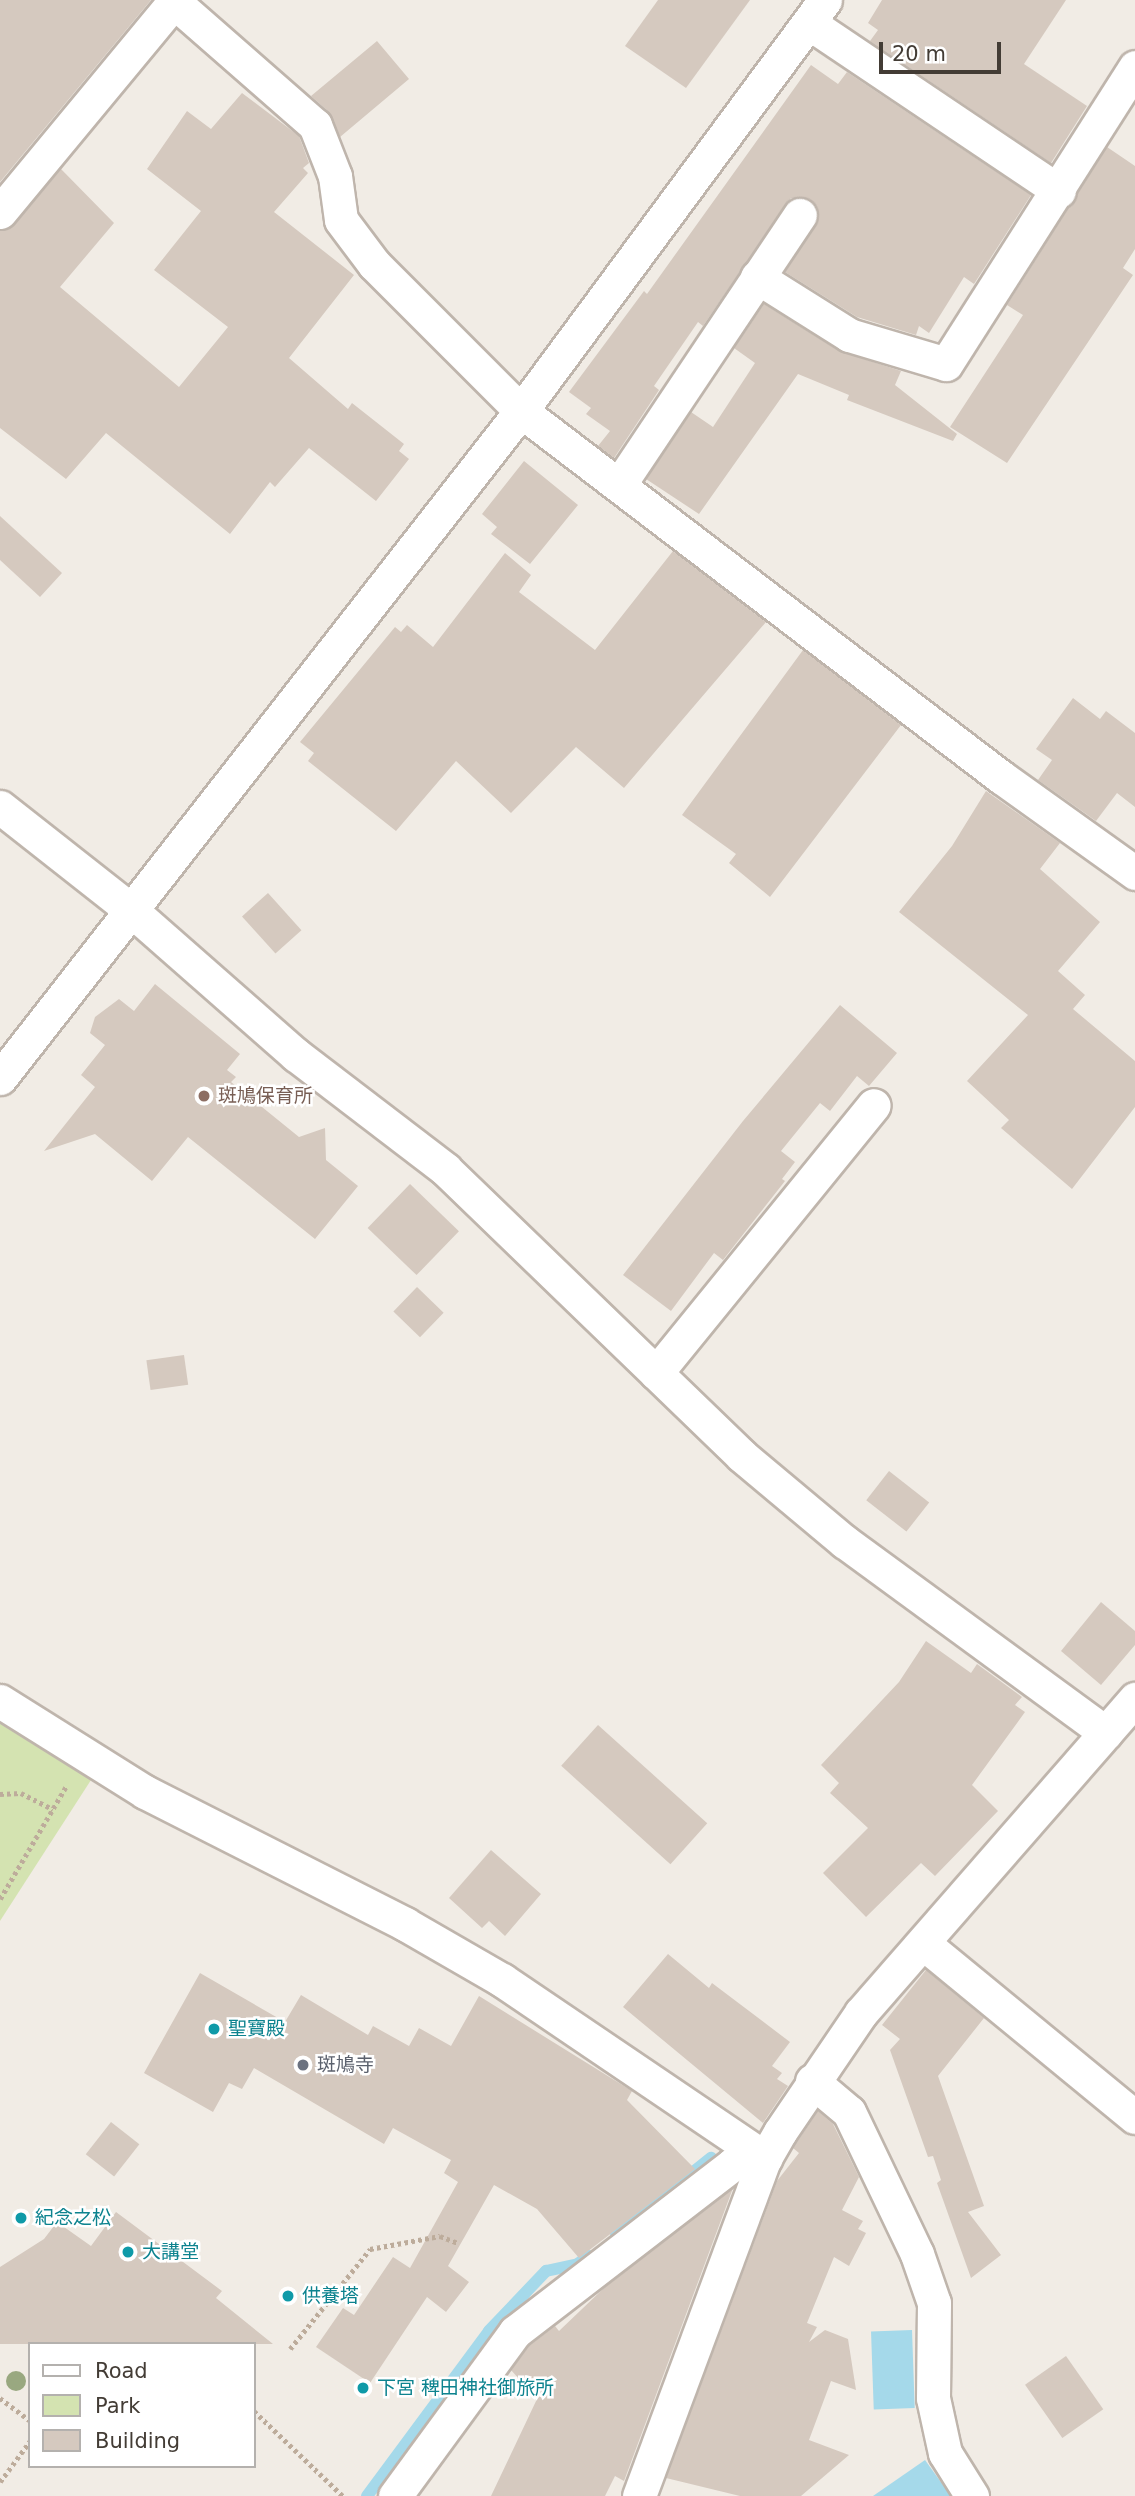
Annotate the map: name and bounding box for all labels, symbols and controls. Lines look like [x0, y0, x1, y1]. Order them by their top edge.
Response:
scale bar [883, 28, 1006, 72]
text: 20 m [892, 42, 946, 66]
place label: 斑鳩保育所 [218, 1085, 313, 1107]
marker: 斑鳩保育所 [196, 1088, 212, 1104]
place label: 聖寶殿 [228, 2018, 285, 2040]
marker: 聖寶殿 [206, 2021, 222, 2037]
place label: 斑鳩寺 [317, 2054, 374, 2076]
marker: 斑鳩寺 [295, 2057, 311, 2073]
place label: 紀念之松 [35, 2207, 111, 2229]
marker: 紀念之松 [13, 2210, 29, 2226]
place label: 大講堂 [142, 2241, 199, 2263]
marker: 大講堂 [120, 2244, 136, 2260]
place label: 供養塔 [302, 2285, 359, 2307]
marker: 供養塔 [280, 2288, 296, 2304]
legend [28, 2342, 256, 2468]
text: Road [95, 2359, 148, 2383]
place label: 下宮 稗田神社御旅所 [377, 2377, 554, 2399]
marker: 下宮 稗田神社御旅所 [355, 2380, 371, 2396]
text: Park [95, 2394, 140, 2418]
text: Building [95, 2429, 180, 2453]

